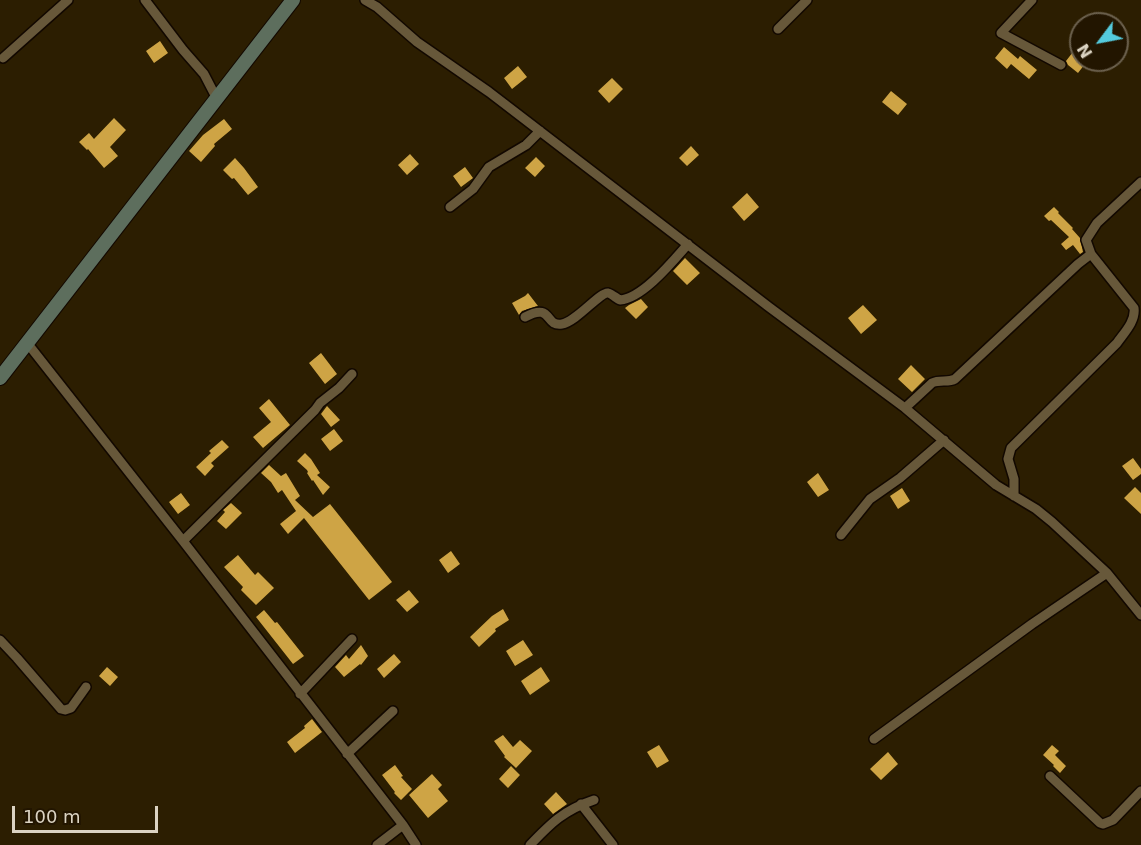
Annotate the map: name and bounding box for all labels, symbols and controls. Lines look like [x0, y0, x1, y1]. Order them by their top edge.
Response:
north arrow [1069, 12, 1129, 72]
text: N [1073, 40, 1097, 61]
scale bar [15, 794, 160, 832]
text: 100 m [23, 806, 81, 827]

